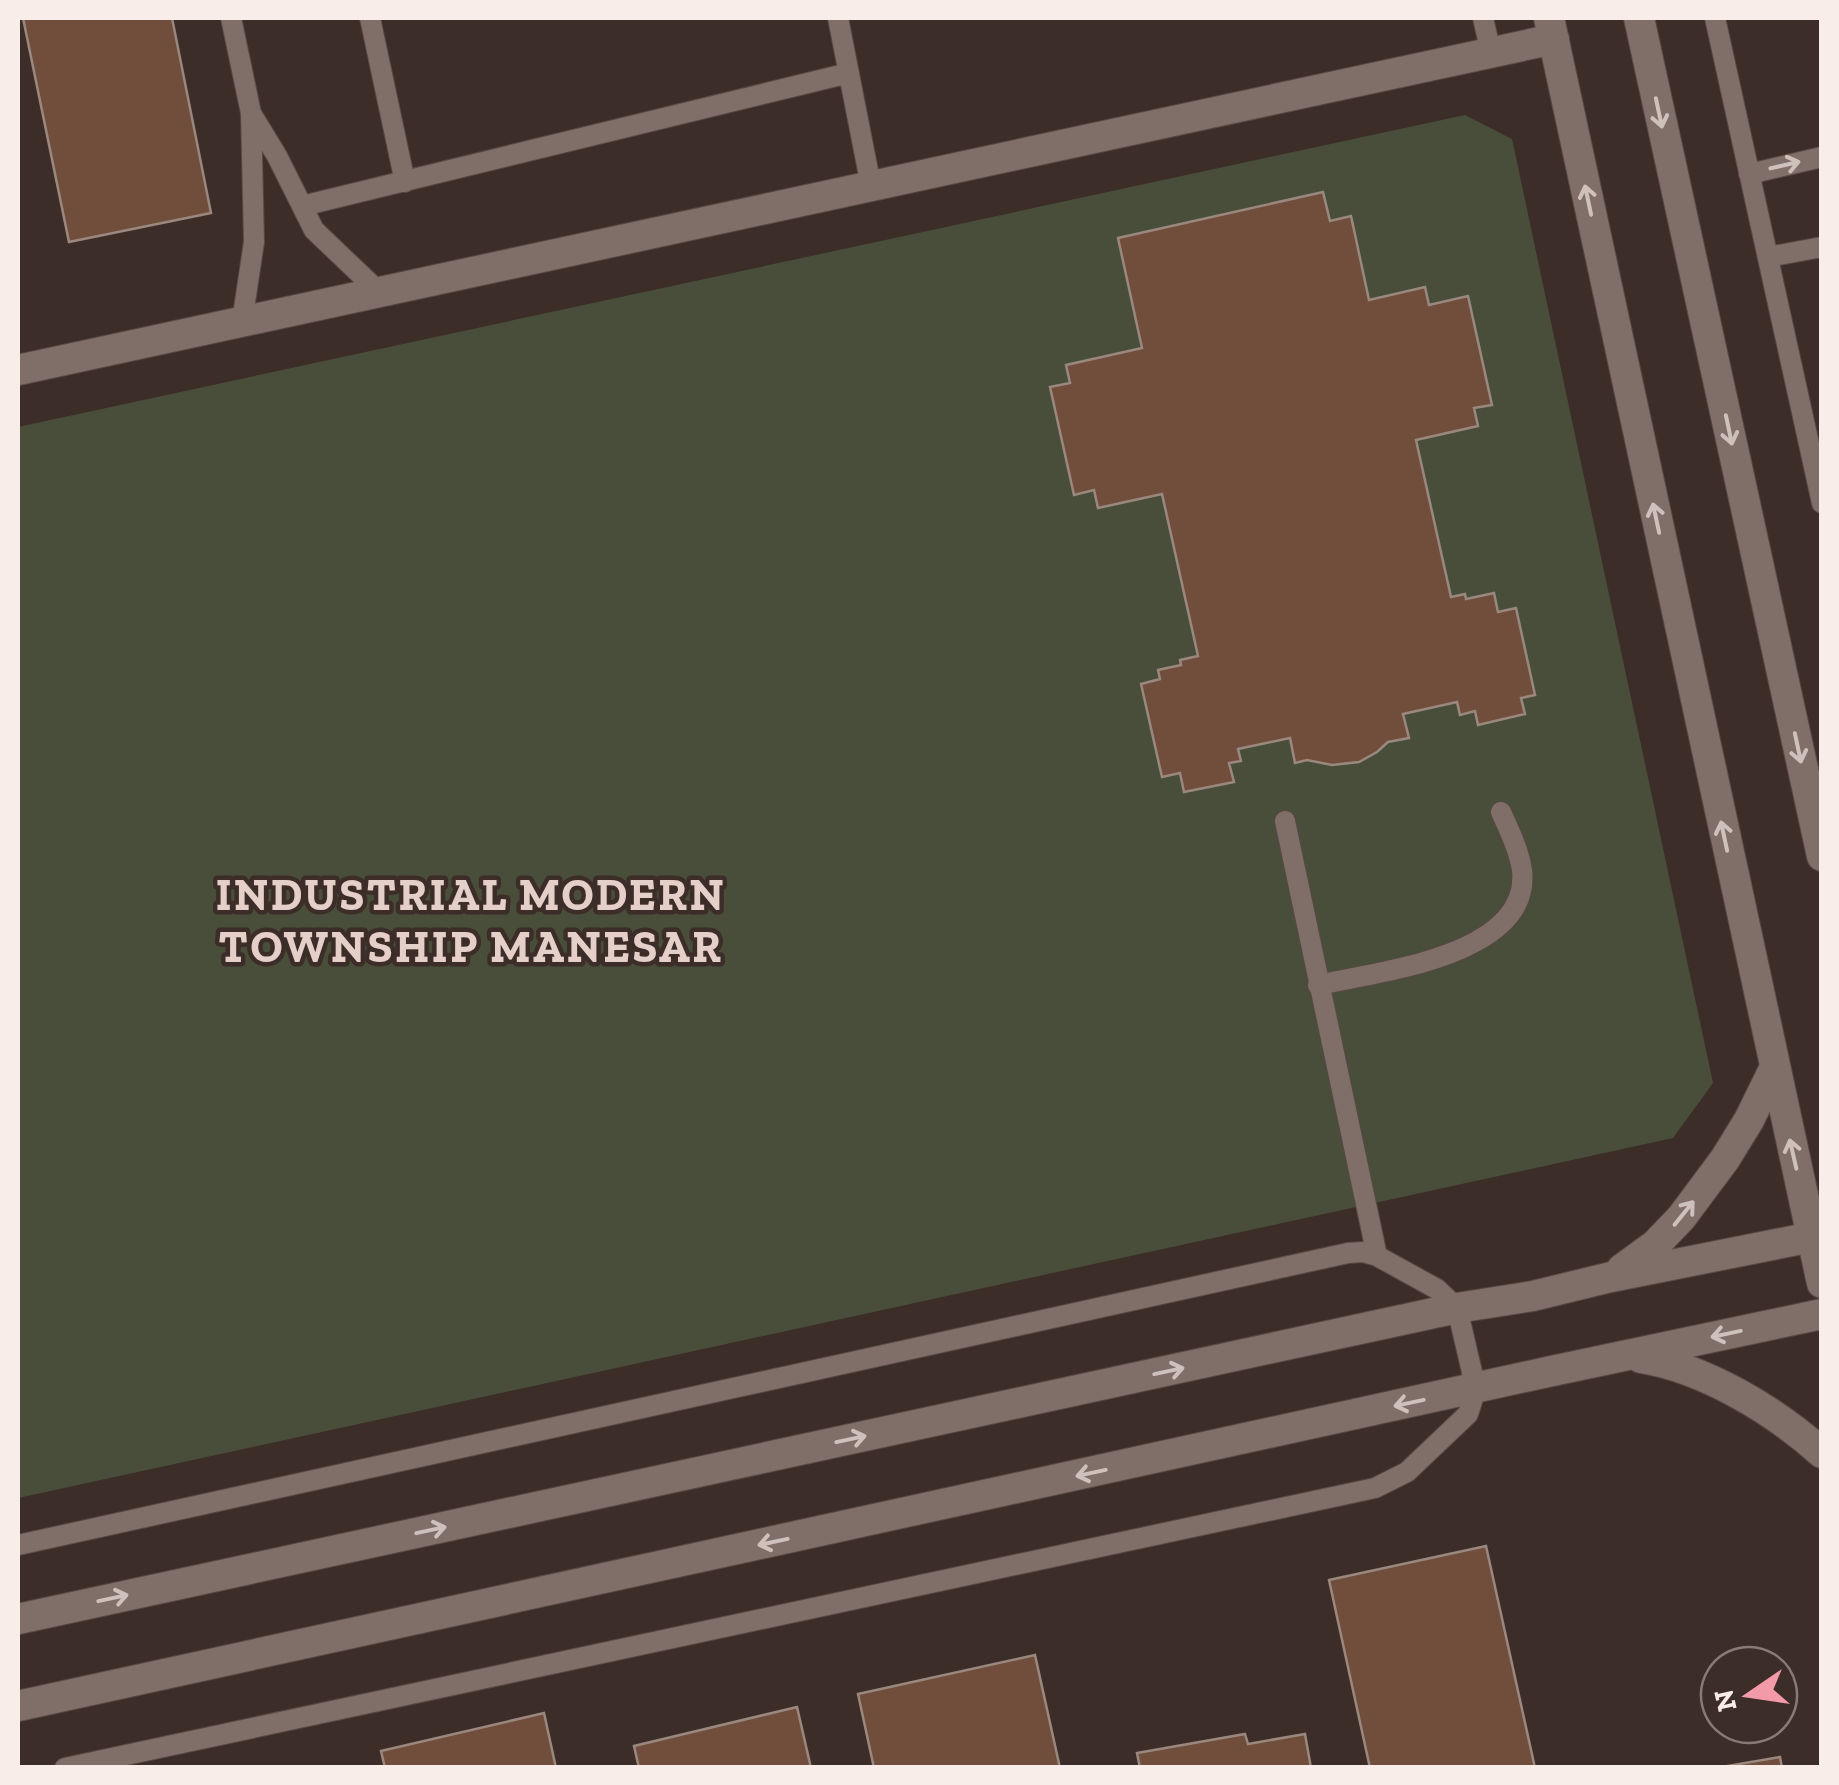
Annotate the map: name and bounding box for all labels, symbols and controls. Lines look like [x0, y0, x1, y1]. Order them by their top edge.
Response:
one-way arrow [1651, 96, 1670, 128]
one-way arrow [1769, 155, 1801, 174]
one-way arrow [1578, 185, 1596, 217]
one-way arrow [1720, 413, 1739, 445]
one-way arrow [1646, 503, 1665, 535]
one-way arrow [1790, 731, 1808, 763]
one-way arrow [1714, 821, 1733, 853]
district label: INDUSTRIAL MODERN TOWNSHIP MANESAR [216, 868, 726, 974]
one-way arrow [1783, 1138, 1801, 1170]
one-way arrow [1673, 1201, 1695, 1227]
one-way arrow [1711, 1326, 1743, 1345]
one-way arrow [1152, 1360, 1184, 1379]
one-way arrow [1393, 1395, 1425, 1414]
one-way arrow [834, 1429, 866, 1447]
one-way arrow [1076, 1464, 1108, 1483]
one-way arrow [414, 1519, 446, 1538]
one-way arrow [758, 1533, 790, 1552]
one-way arrow [96, 1588, 128, 1607]
north arrow [1699, 1645, 1799, 1745]
text: N [1707, 1686, 1744, 1715]

